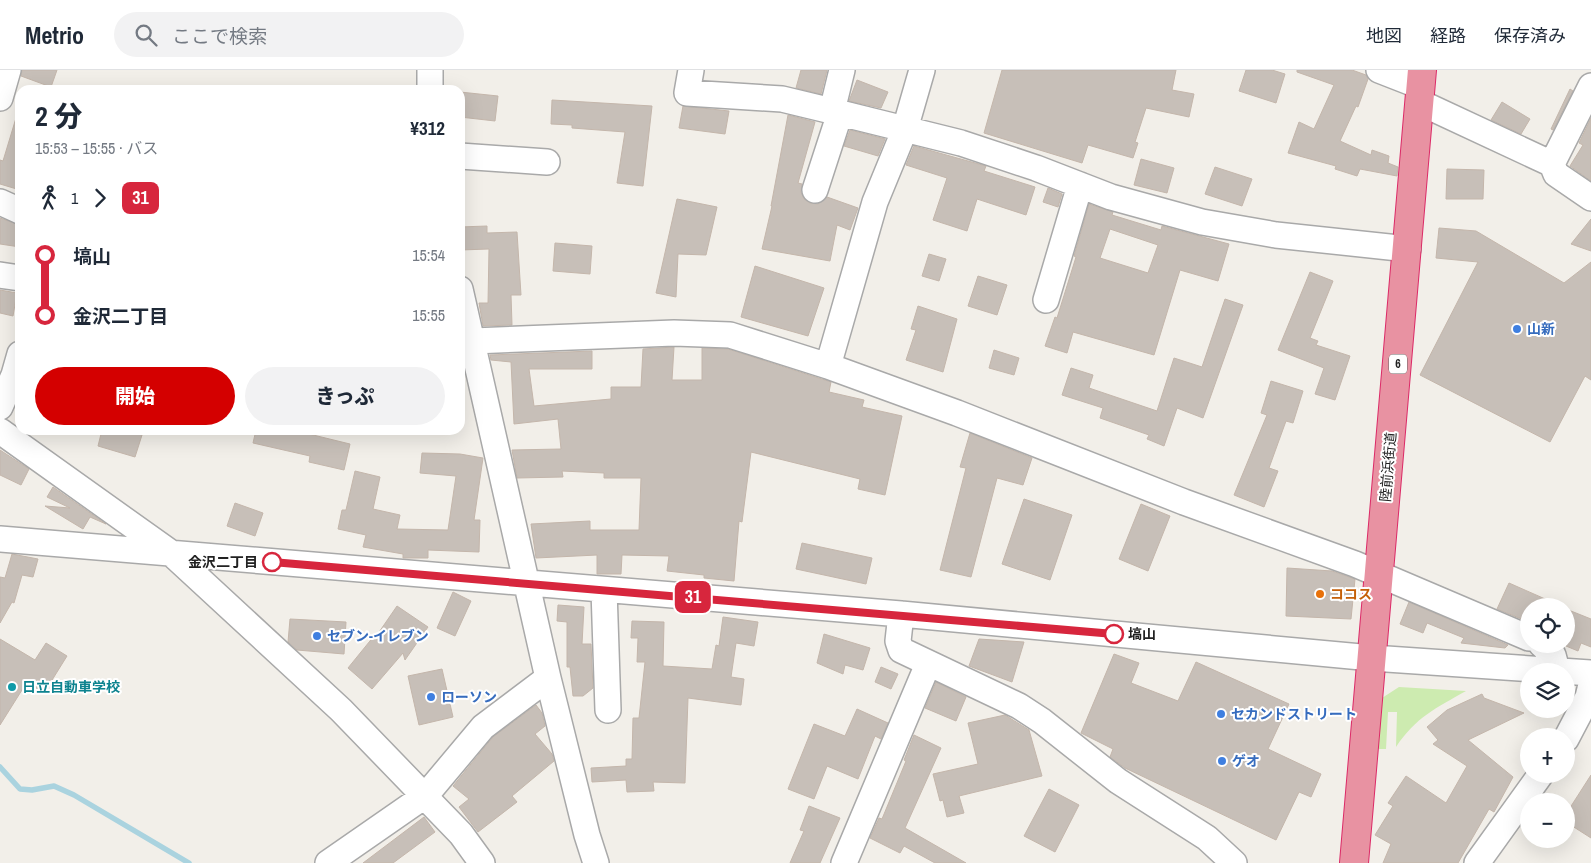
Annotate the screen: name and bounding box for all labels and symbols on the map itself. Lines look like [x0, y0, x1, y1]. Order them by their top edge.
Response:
place label: 山新 [1527, 320, 1555, 338]
marker: 山新 [1511, 323, 1523, 335]
road number: 6 [1389, 354, 1407, 374]
street label: 陸前浜街道 [1376, 431, 1400, 503]
marker: 金沢二丁目 [262, 552, 282, 572]
place label: 金沢二丁目 [188, 553, 258, 571]
line badge: 31 [670, 581, 716, 613]
place label: ココス [1330, 585, 1372, 603]
marker: ココス [1314, 588, 1326, 600]
marker: 塙山 [1104, 624, 1124, 644]
place label: 塙山 [1128, 625, 1156, 643]
place label: セブン-イレブン [327, 627, 429, 645]
marker: セブン-イレブン [311, 630, 323, 642]
place label: 日立自動車学校 [22, 678, 120, 696]
marker: 日立自動車学校 [6, 681, 18, 693]
place label: ローソン [441, 688, 497, 706]
marker: ローソン [425, 691, 437, 703]
place label: セカンドストリート [1231, 705, 1357, 723]
marker: セカンドストリート [1215, 708, 1227, 720]
place label: ゲオ [1232, 752, 1260, 770]
marker: ゲオ [1216, 755, 1228, 767]

